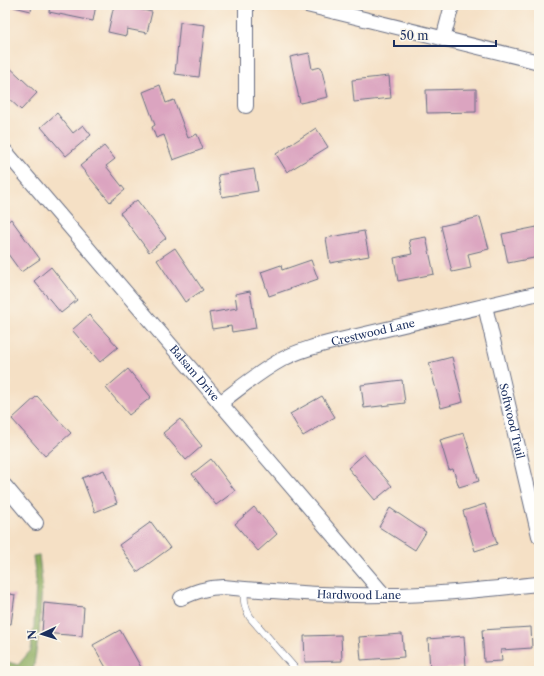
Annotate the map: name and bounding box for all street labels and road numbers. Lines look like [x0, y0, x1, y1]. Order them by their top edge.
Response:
street label: Crestwood Lane [330, 316, 416, 349]
street label: Balsam Drive [167, 342, 222, 404]
street label: Softwood Trail [496, 382, 528, 461]
street label: Hardwood Lane [317, 587, 401, 602]

